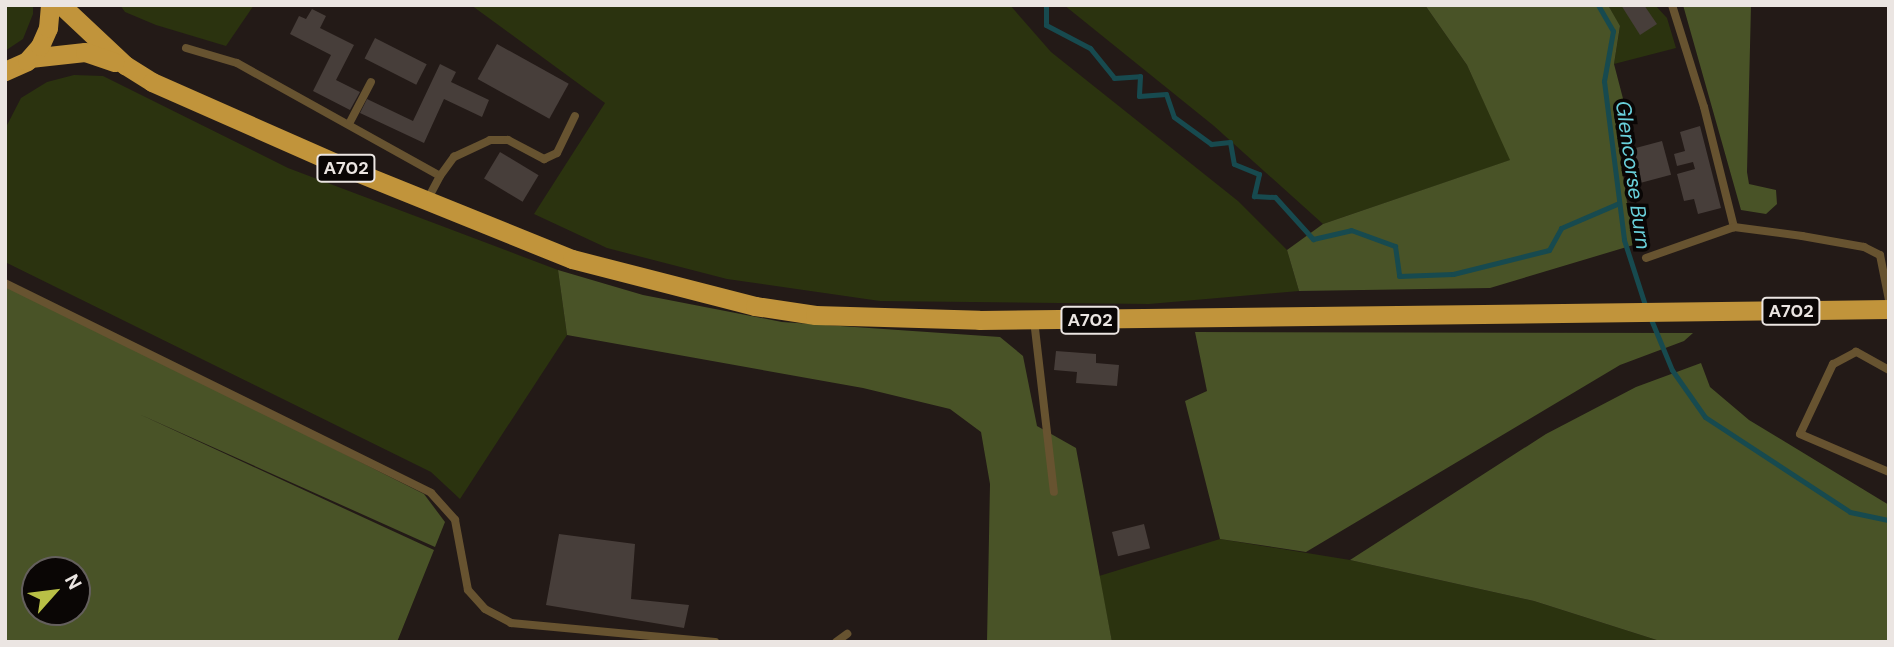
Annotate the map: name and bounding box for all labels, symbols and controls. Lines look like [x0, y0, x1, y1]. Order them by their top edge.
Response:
water label: Glencorse Burn [1610, 99, 1656, 251]
road number: A702 [316, 154, 376, 182]
road number: A702 [1761, 296, 1821, 326]
road number: A702 [1060, 306, 1120, 334]
north arrow [21, 556, 91, 626]
text: N [59, 570, 88, 594]

